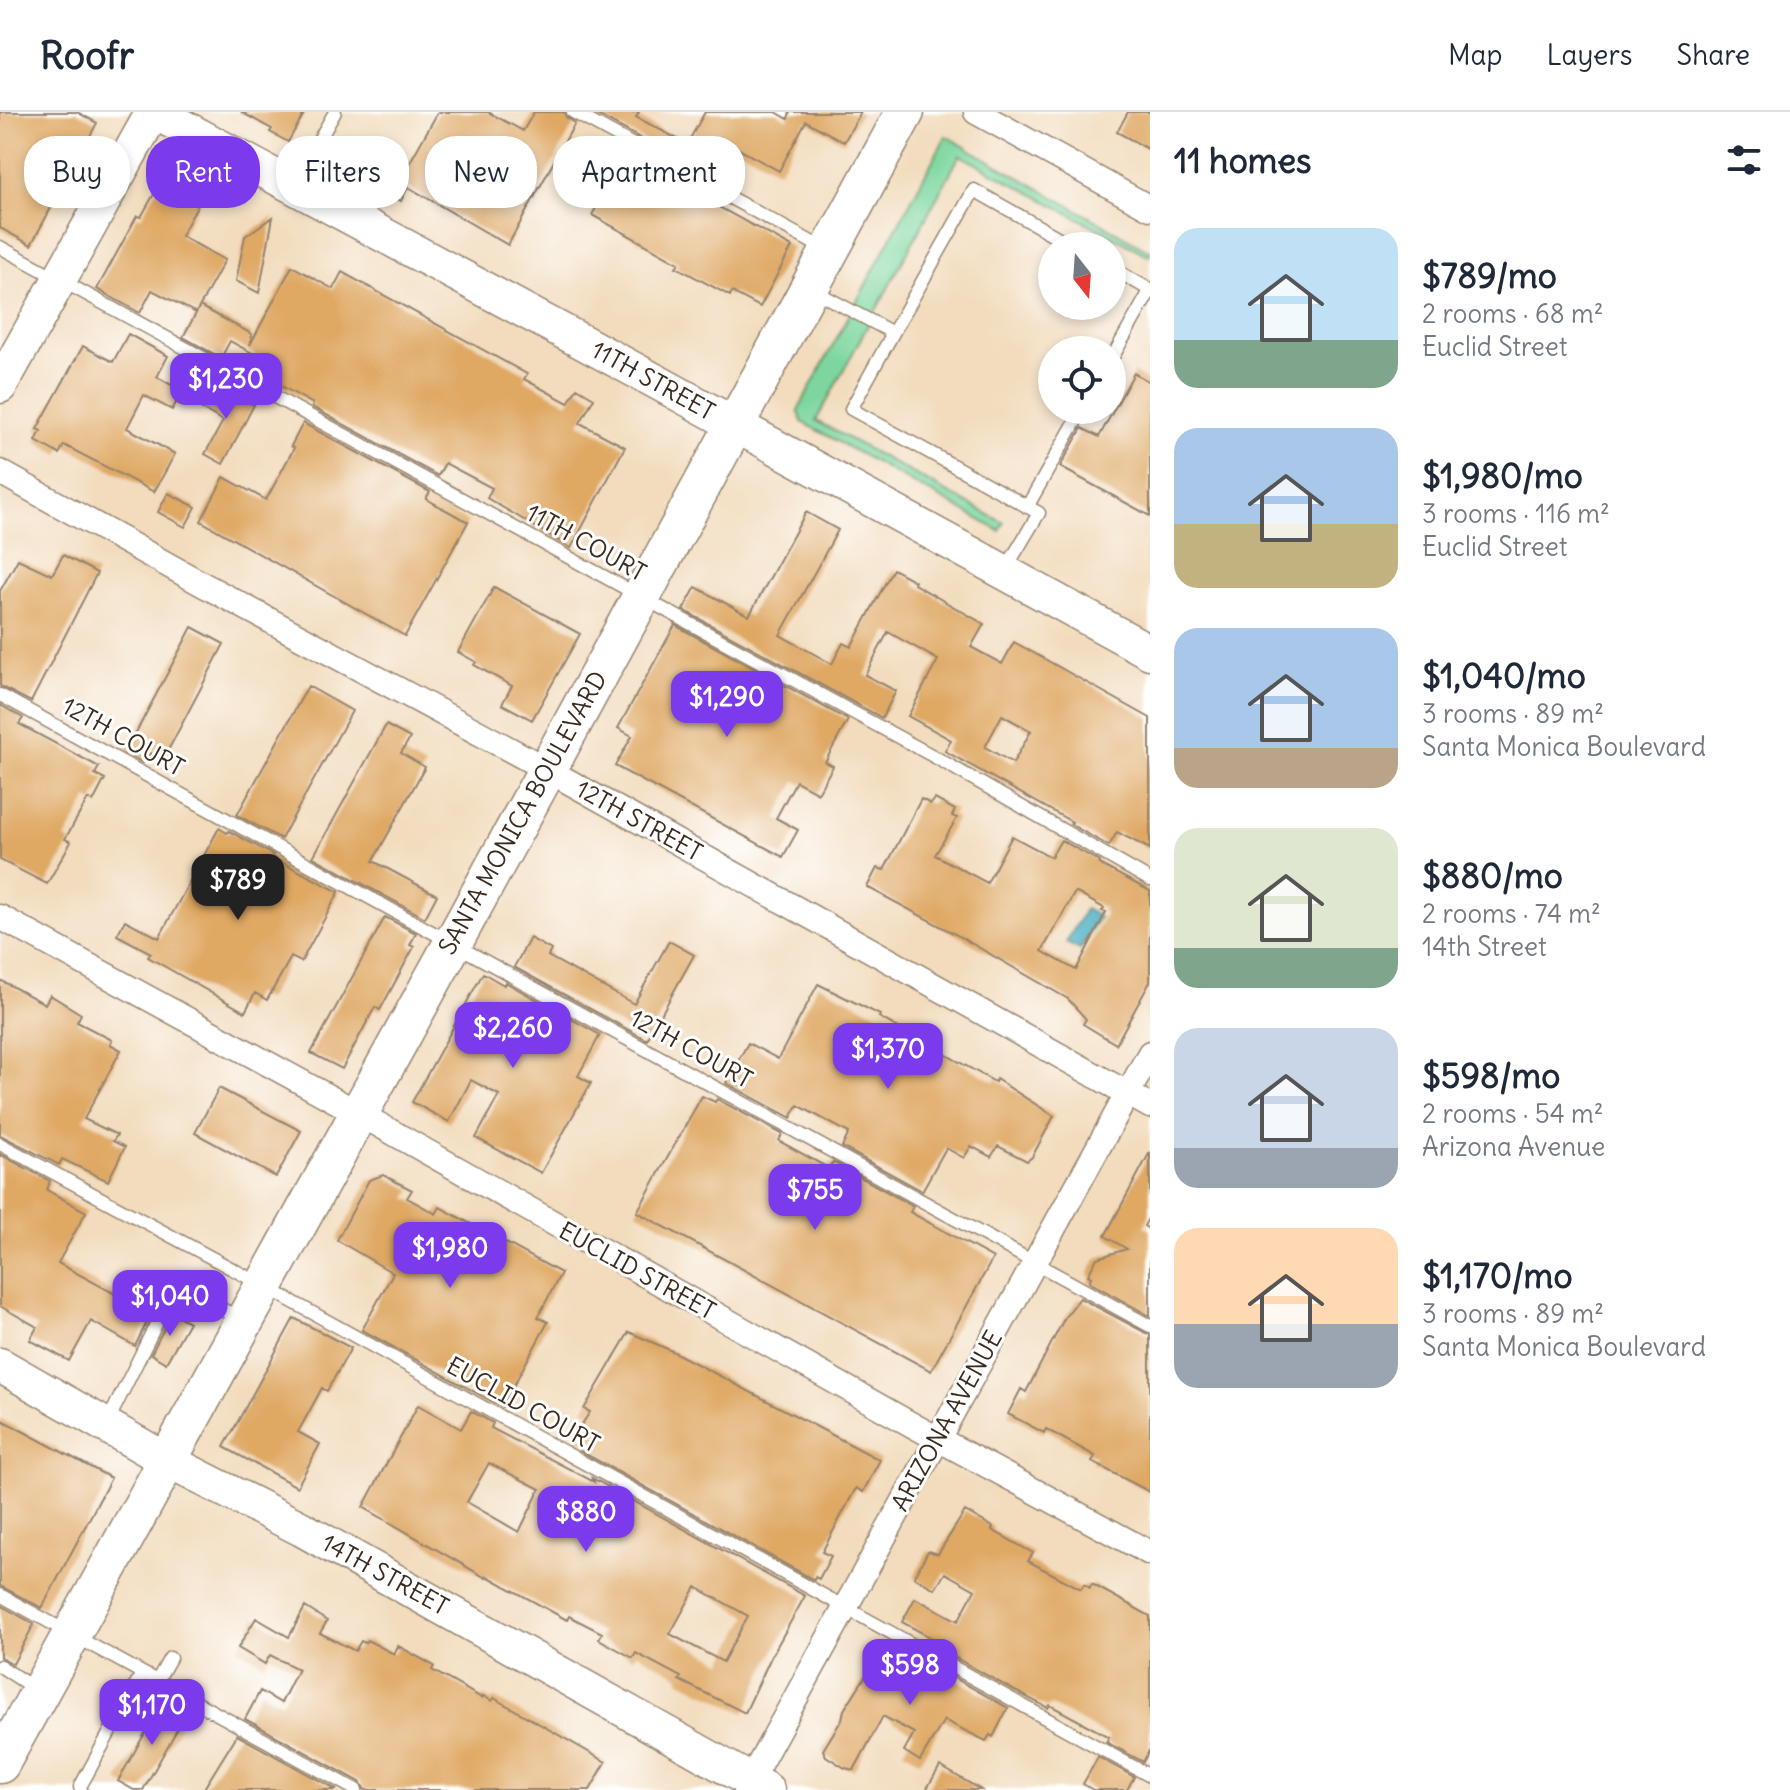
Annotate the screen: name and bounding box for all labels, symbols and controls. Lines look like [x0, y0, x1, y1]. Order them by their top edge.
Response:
text: Roofr [40, 32, 134, 79]
text: Map [1448, 37, 1503, 73]
text: Layers [1547, 37, 1633, 73]
text: Share [1677, 37, 1750, 73]
chip: Buy [24, 136, 130, 208]
chip: Rent [146, 136, 260, 208]
chip: Filters [276, 136, 409, 208]
chip: New [425, 136, 537, 208]
chip: Apartment [553, 136, 745, 208]
icon: filters [1722, 138, 1766, 182]
text: 11 homes [1174, 139, 1311, 182]
north arrow [1038, 232, 1126, 320]
map controls [1038, 232, 1126, 424]
text: $789/mo [1422, 254, 1557, 297]
icon: home [1238, 260, 1334, 356]
text: 2 rooms · 68 m² [1422, 297, 1604, 330]
text: Euclid Street [1422, 330, 1568, 363]
street label: 11TH STREET [587, 334, 720, 426]
button: locate [1038, 336, 1126, 424]
pin: $1,230 [161, 353, 291, 421]
text: $1,230 [188, 362, 264, 395]
text: $1,980/mo [1422, 454, 1583, 497]
icon: home [1238, 460, 1334, 556]
street label: 11TH COURT [521, 497, 652, 587]
text: 3 rooms · 116 m² [1422, 497, 1610, 530]
text: Euclid Street [1422, 530, 1568, 563]
text: $1,040/mo [1422, 654, 1586, 697]
icon: home [1238, 660, 1334, 756]
street label: SANTA MONICA BOULEVARD [432, 666, 613, 960]
pin: $1,290 [662, 671, 792, 739]
text: $1,290 [689, 680, 765, 713]
street label: 12TH COURT [57, 690, 190, 782]
text: 3 rooms · 89 m² [1422, 697, 1604, 730]
text: Santa Monica Boulevard [1422, 730, 1706, 763]
street label: 12TH STREET [571, 773, 708, 867]
pin: $789 [191, 854, 285, 922]
text: $880/mo [1422, 854, 1563, 897]
icon: home [1238, 860, 1334, 956]
text: $789 [209, 863, 267, 896]
text: 2 rooms · 74 m² [1422, 897, 1601, 930]
text: 14th Street [1422, 930, 1547, 963]
pin: $2,260 [448, 1002, 578, 1070]
street label: 12TH COURT [625, 1002, 758, 1094]
text: $2,260 [473, 1011, 553, 1044]
pin: $1,370 [823, 1023, 953, 1091]
text: $1,370 [851, 1032, 925, 1065]
text: $598/mo [1422, 1054, 1560, 1097]
icon: home [1238, 1060, 1334, 1156]
text: 2 rooms · 54 m² [1422, 1097, 1604, 1130]
text: Arizona Avenue [1422, 1130, 1605, 1163]
pin: $755 [768, 1164, 862, 1232]
text: $755 [786, 1173, 844, 1206]
street label: EUCLID STREET [554, 1215, 721, 1326]
pin: $1,980 [385, 1222, 515, 1290]
text: $1,980 [412, 1231, 488, 1264]
text: $1,170/mo [1422, 1254, 1573, 1297]
icon: home [1238, 1260, 1334, 1356]
pin: $1,040 [105, 1270, 235, 1338]
text: $1,040 [131, 1279, 210, 1312]
text: 3 rooms · 89 m² [1422, 1297, 1604, 1330]
street label: ARIZONA AVENUE [884, 1325, 1008, 1516]
text: Santa Monica Boulevard [1422, 1330, 1706, 1363]
street label: EUCLID COURT [442, 1350, 605, 1458]
pin: $880 [539, 1486, 633, 1554]
text: $880 [555, 1495, 617, 1528]
street label: 14TH STREET [317, 1527, 454, 1621]
pin: $598 [863, 1639, 957, 1707]
text: $598 [880, 1648, 940, 1681]
pin: $1,170 [87, 1679, 217, 1747]
text: $1,170 [118, 1688, 186, 1721]

